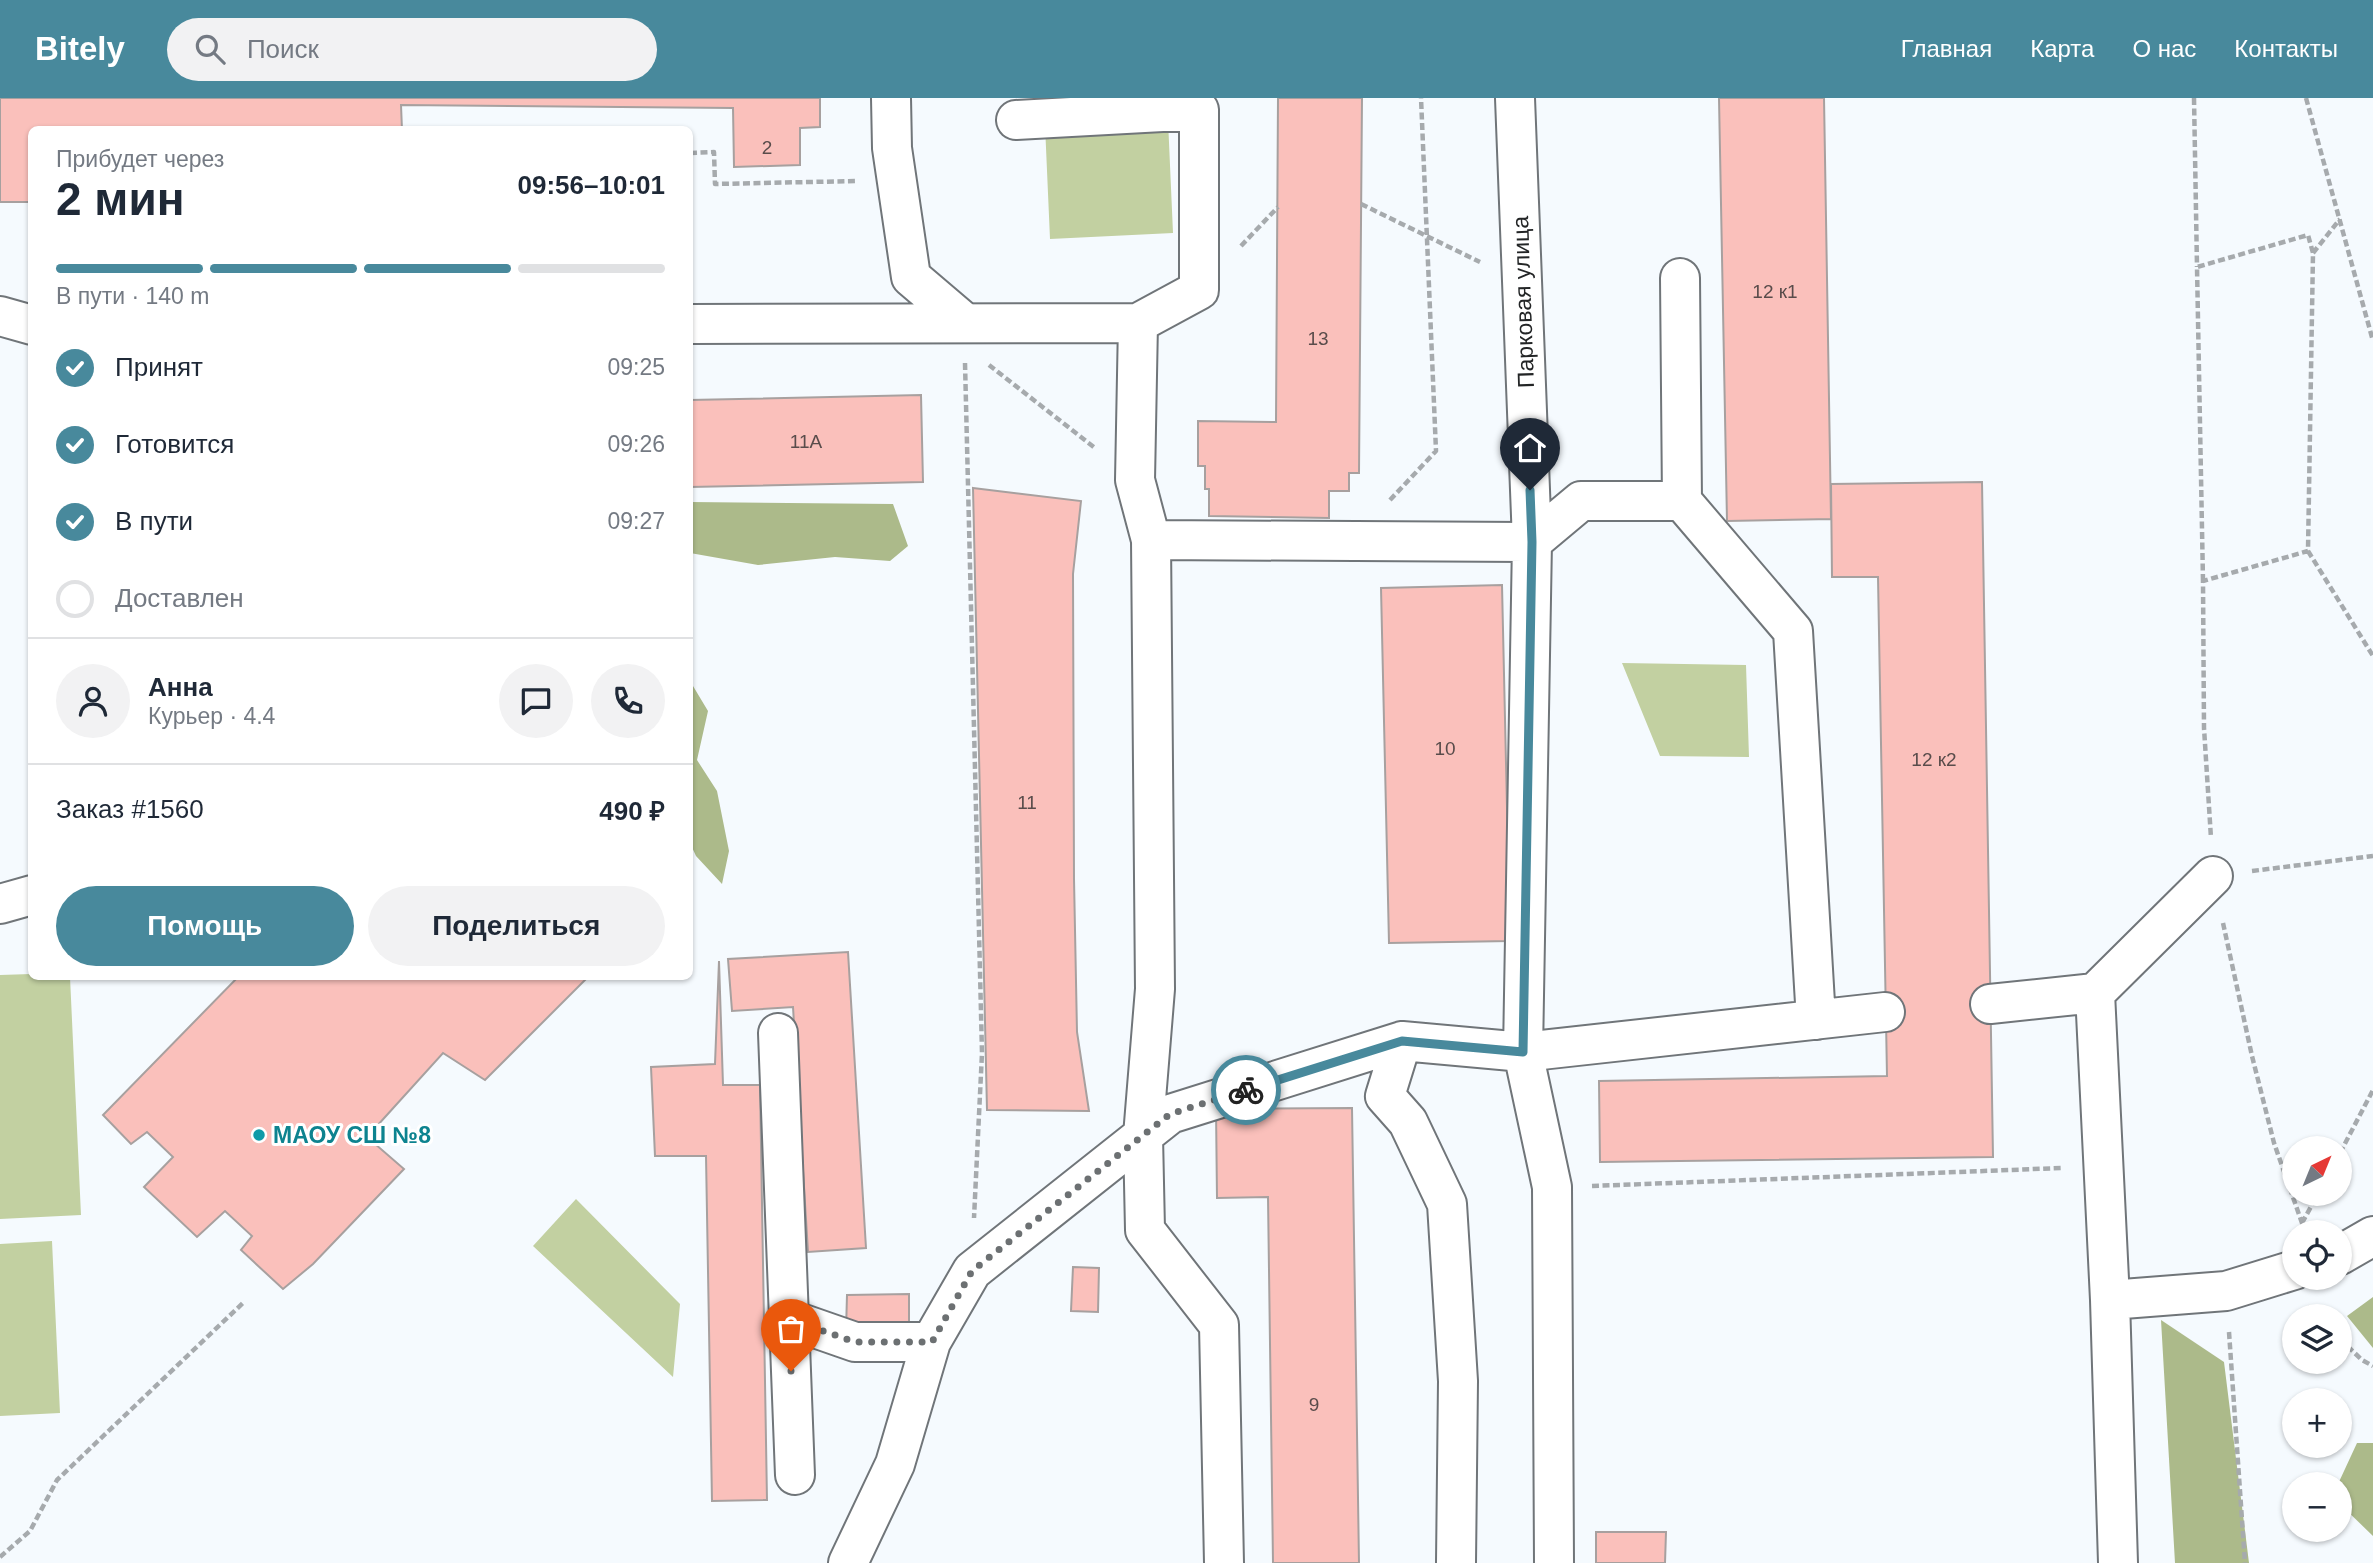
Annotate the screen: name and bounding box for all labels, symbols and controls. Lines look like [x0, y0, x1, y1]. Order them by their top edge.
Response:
search box [167, 18, 657, 81]
text: Bitely [35, 30, 125, 67]
icon: search [191, 30, 229, 68]
text: Поиск [247, 34, 319, 64]
text: Главная [1901, 35, 1992, 62]
text: Карта [2030, 35, 2094, 62]
text: О нас [2132, 35, 2196, 62]
text: Контакты [2234, 35, 2338, 62]
house number: 2 [762, 137, 772, 158]
text: Прибудет через [56, 146, 224, 172]
text: 09:56–10:01 [518, 170, 665, 200]
text: 2 мин [56, 173, 184, 225]
street label: Парковая улица [1507, 215, 1539, 388]
house number: 12 к1 [1752, 281, 1798, 302]
text: В пути · 140 m [56, 283, 209, 309]
house number: 13 [1307, 328, 1329, 349]
icon: check [56, 349, 94, 387]
text: Принят [115, 352, 203, 382]
text: 09:25 [607, 354, 665, 380]
pin [1500, 418, 1560, 490]
icon: check [56, 426, 94, 464]
text: Готовится [115, 429, 234, 459]
icon: home [1511, 429, 1549, 467]
text: 09:26 [607, 431, 665, 457]
house number: 11А [790, 431, 823, 452]
icon: check [56, 503, 94, 541]
text: В пути [115, 506, 193, 536]
text: 09:27 [607, 508, 665, 534]
text: Доставлен [115, 583, 244, 613]
button: person [56, 664, 130, 738]
button: chat [499, 664, 573, 738]
button: phone [591, 664, 665, 738]
text: Анна [148, 672, 213, 702]
text: Курьер · 4.4 [148, 703, 275, 729]
house number: 10 [1434, 738, 1456, 759]
house number: 12 к2 [1911, 749, 1957, 770]
house number: 11 [1017, 792, 1037, 813]
text: Заказ #1560 [56, 794, 204, 824]
text: 490 ₽ [599, 796, 665, 826]
button: Помощь [56, 886, 354, 966]
button: Поделиться [368, 886, 665, 966]
courier [1211, 1055, 1281, 1125]
icon: bike [1227, 1071, 1265, 1109]
place label: МАОУ СШ №8 [273, 1122, 431, 1148]
marker: МАОУ СШ №8 [251, 1127, 267, 1143]
north arrow [2282, 1136, 2352, 1206]
map controls [2282, 1136, 2352, 1542]
button: locate [2282, 1220, 2352, 1290]
pin [761, 1299, 821, 1371]
button: layers [2282, 1304, 2352, 1374]
icon: bag [772, 1310, 810, 1348]
button: + [2282, 1388, 2352, 1458]
house number: 9 [1309, 1394, 1319, 1415]
button: − [2282, 1472, 2352, 1542]

